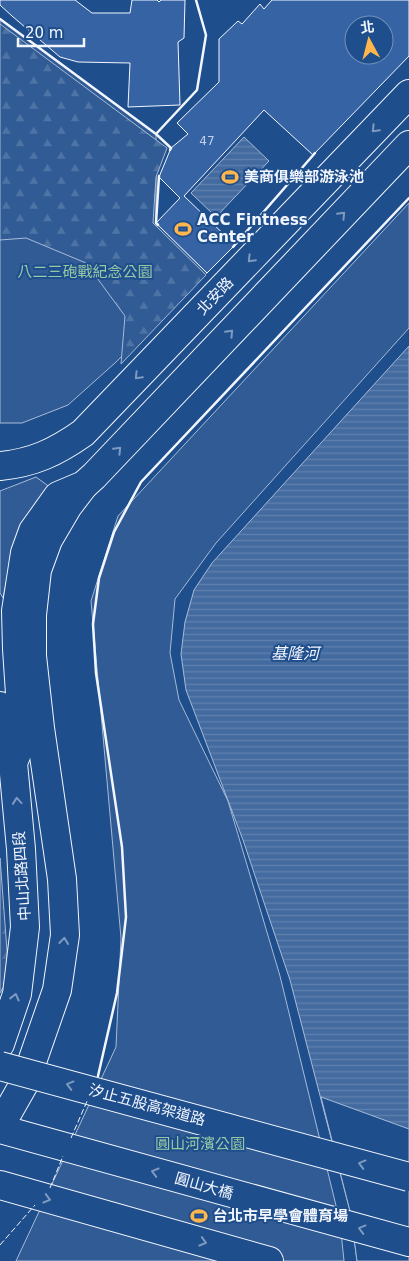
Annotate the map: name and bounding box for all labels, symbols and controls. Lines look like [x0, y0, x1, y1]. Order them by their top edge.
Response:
scale bar [18, 15, 84, 47]
north arrow [344, 15, 394, 65]
text: 北 [359, 18, 375, 36]
text: 20 m [25, 24, 63, 42]
one-way arrow [372, 123, 381, 132]
house number: 47 [199, 134, 215, 148]
sports icon: 美商俱樂部游泳池 [220, 167, 240, 187]
place label: 美商俱樂部游泳池 [244, 168, 364, 186]
place label: ACC Fintness Center [197, 211, 308, 246]
one-way arrow [336, 212, 345, 221]
sports icon: ACC Fintness Center [173, 219, 193, 239]
one-way arrow [248, 253, 257, 262]
park label: 八二三砲戰紀念公園 [17, 263, 153, 281]
street label: 北安路 [193, 274, 237, 318]
one-way arrow [224, 329, 233, 338]
one-way arrow [135, 370, 144, 379]
one-way arrow [112, 447, 121, 456]
water label: 基隆河 [271, 644, 322, 663]
one-way arrow [11, 797, 22, 805]
street label: 中山北路四段 [10, 830, 34, 922]
one-way arrow [58, 937, 69, 945]
one-way arrow [9, 993, 20, 1002]
one-way arrow [66, 1080, 75, 1090]
street label: 汐止五股高架道路 [87, 1081, 207, 1129]
park label: 圓山河濱公園 [155, 1135, 245, 1153]
one-way arrow [358, 1159, 367, 1169]
one-way arrow [150, 1167, 159, 1178]
street label: 圓山大橋 [173, 1169, 235, 1203]
one-way arrow [42, 1193, 51, 1203]
sports icon: 台北市早學會體育場 [189, 1206, 209, 1226]
place label: 台北市早學會體育場 [213, 1207, 348, 1225]
one-way arrow [358, 1224, 367, 1235]
one-way arrow [199, 1237, 207, 1247]

